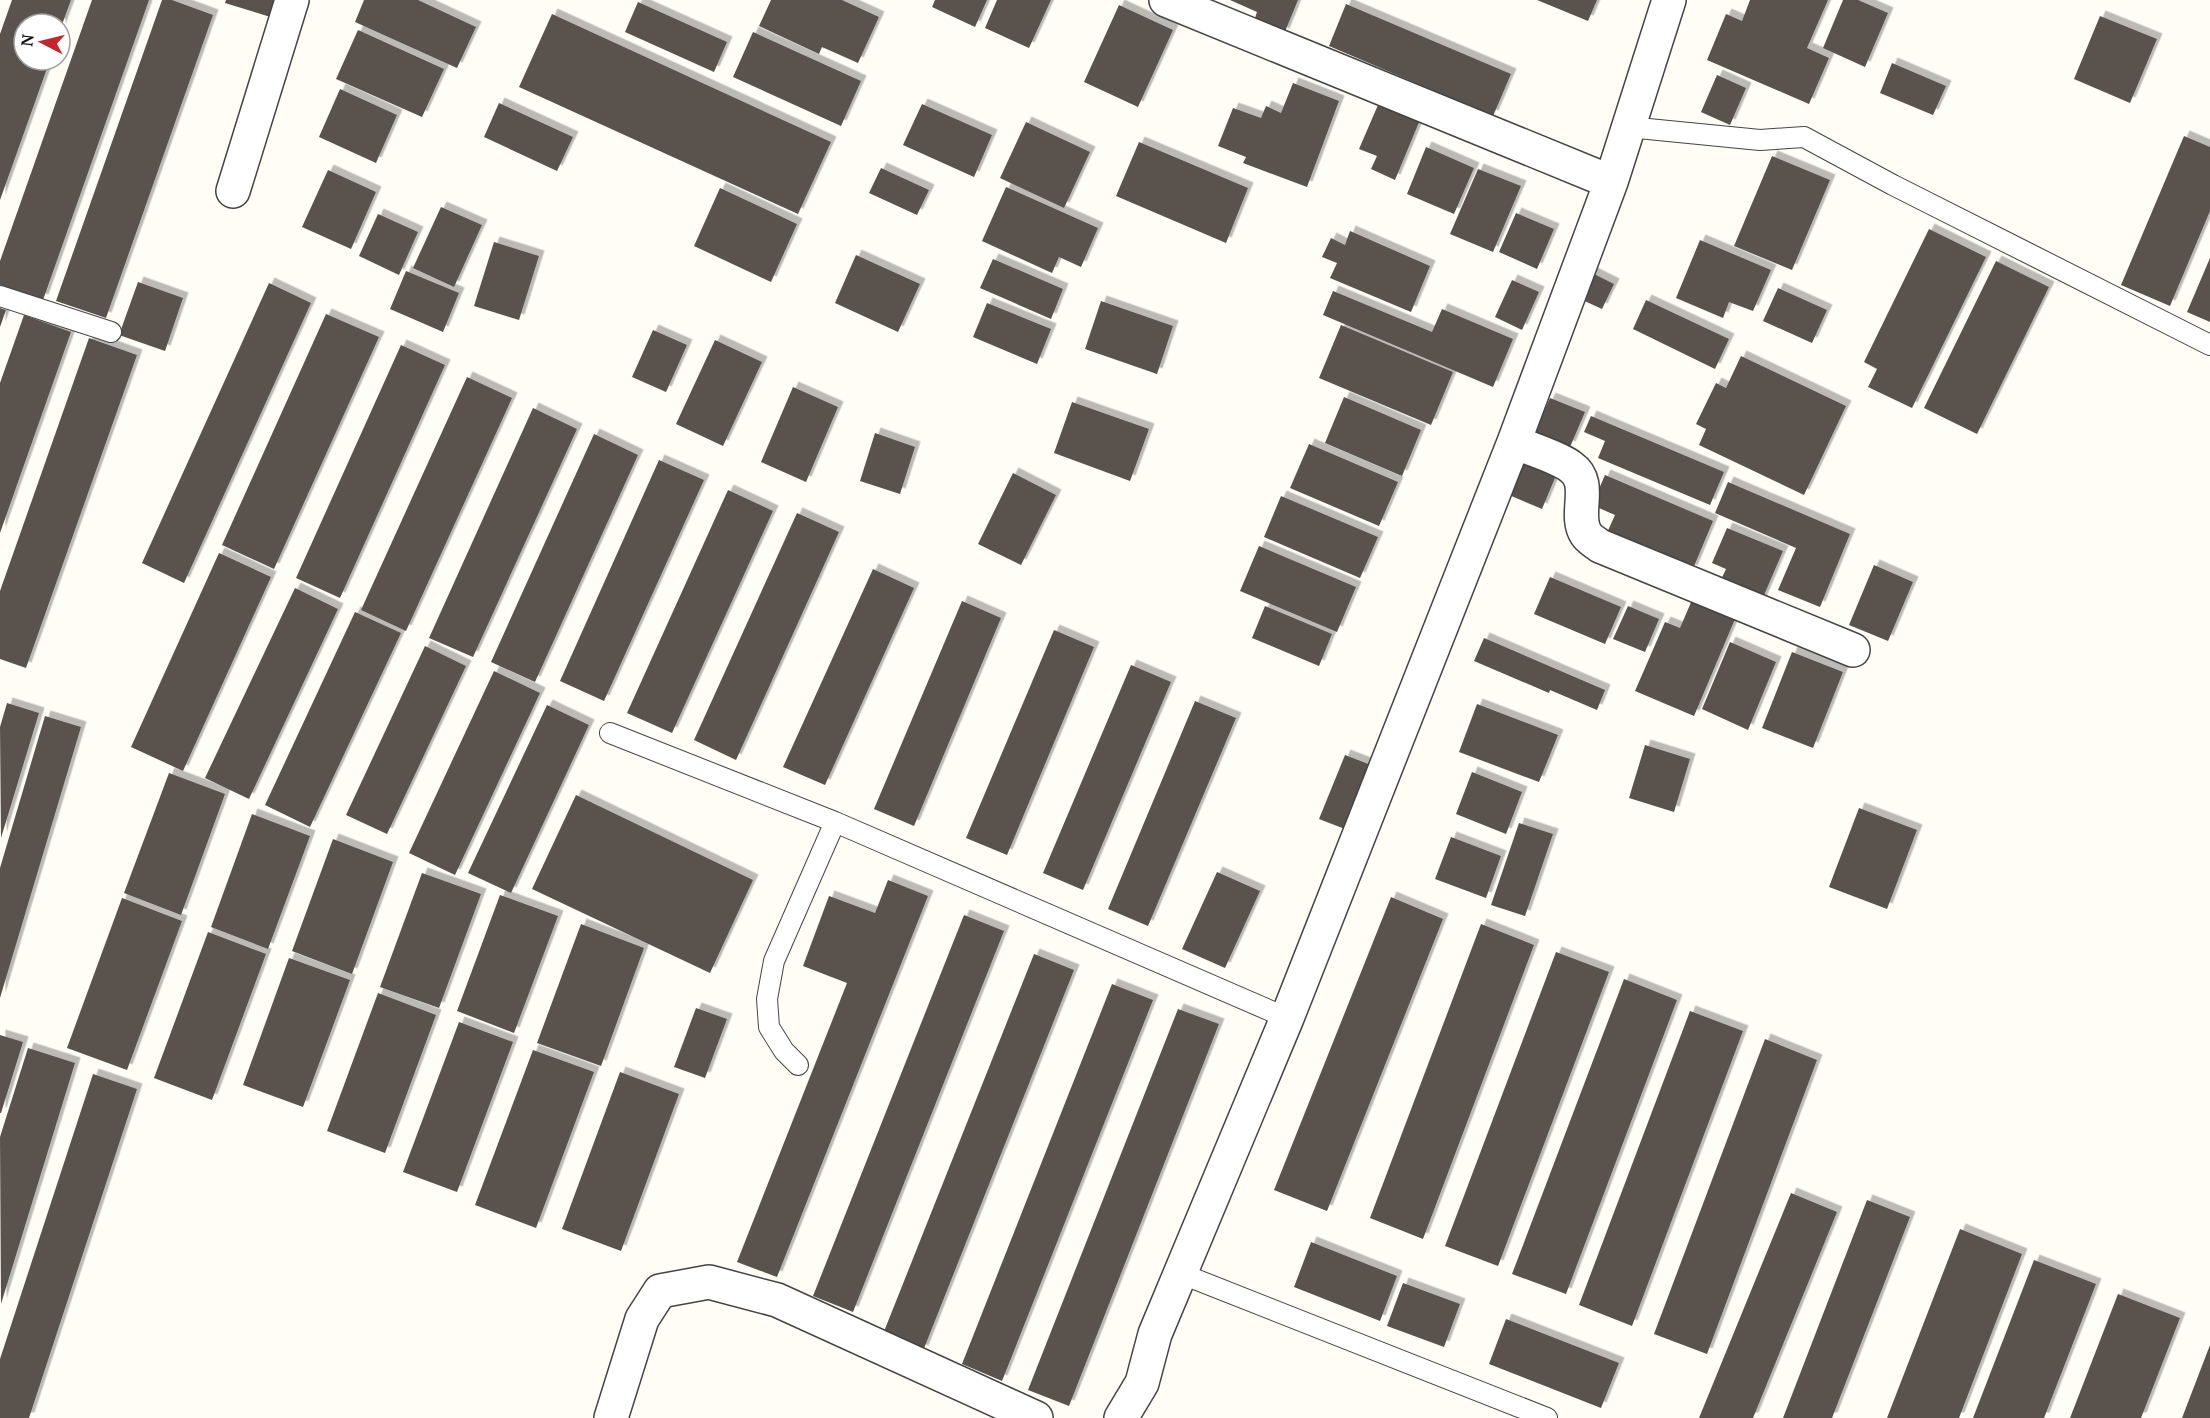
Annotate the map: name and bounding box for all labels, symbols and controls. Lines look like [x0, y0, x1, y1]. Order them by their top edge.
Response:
north arrow [12, 12, 72, 72]
text: N [15, 33, 39, 48]

